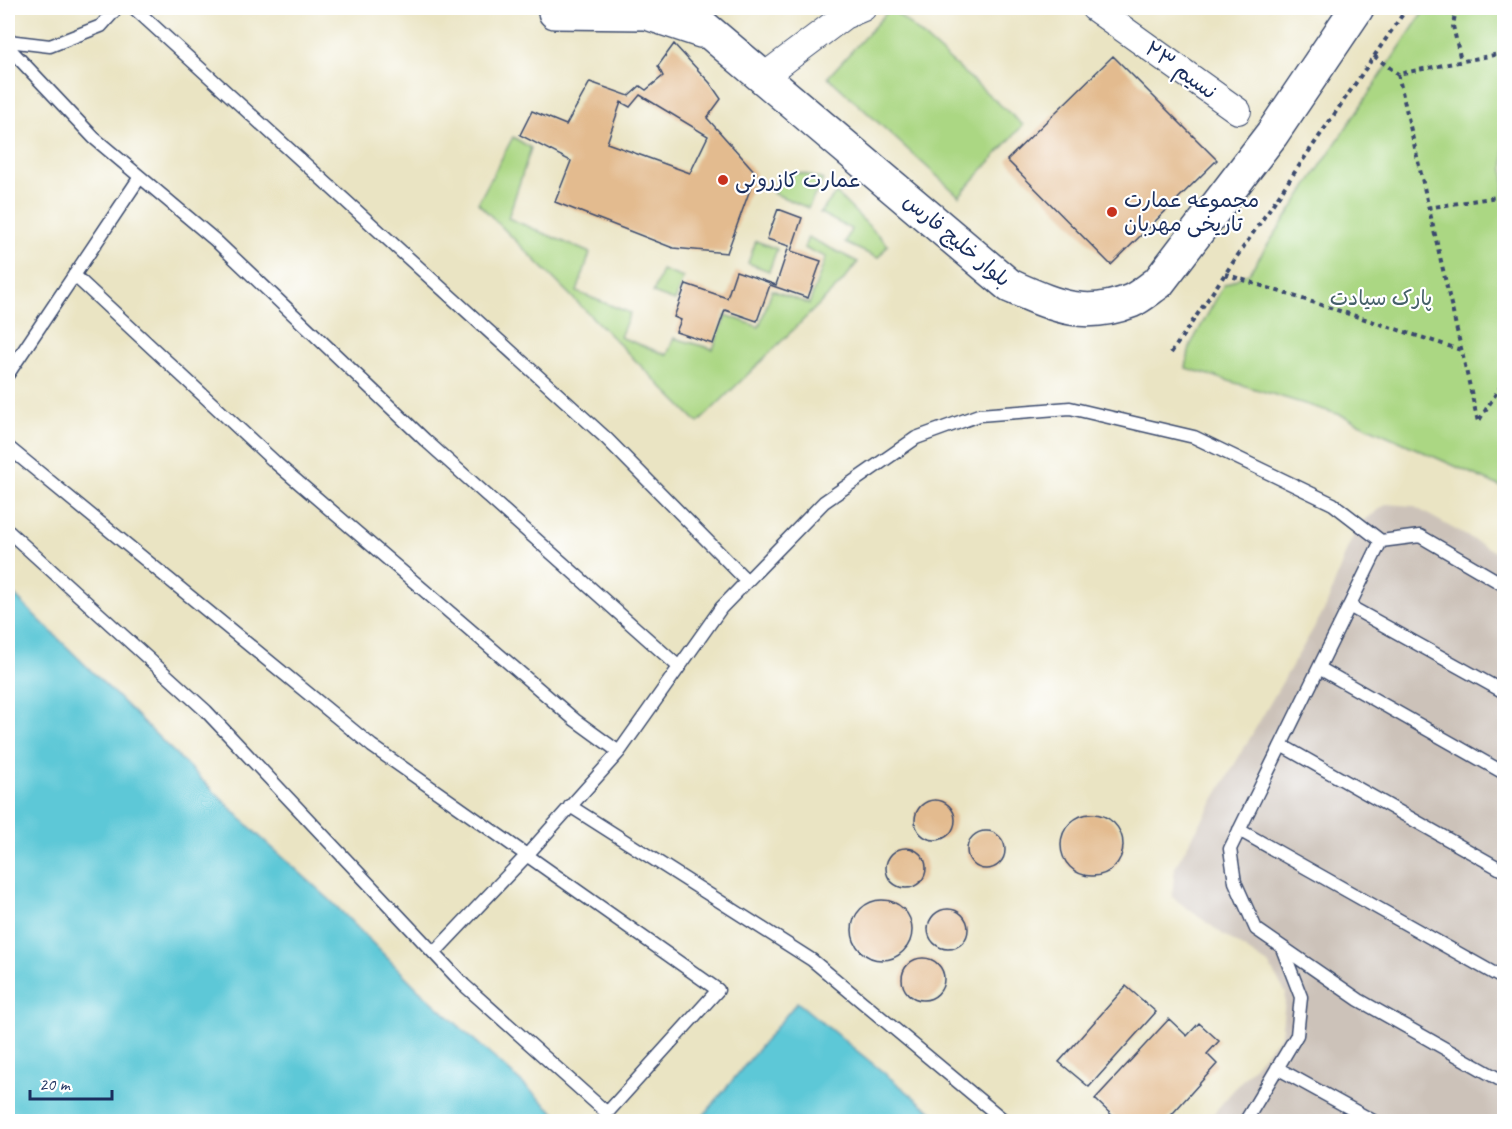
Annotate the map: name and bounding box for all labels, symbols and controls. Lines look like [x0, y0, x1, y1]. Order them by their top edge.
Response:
street label: نسیم ۲۳ [1138, 35, 1222, 107]
place label: عمارت کازرونی [735, 167, 862, 194]
marker: عمارت کازرونی [716, 173, 730, 187]
place label: مجموعه عمارت تاریخی مهربان [1124, 187, 1259, 238]
street label: بلوار خلیج فارس [897, 188, 1016, 293]
marker: مجموعه عمارت تاریخی مهربان [1105, 205, 1119, 219]
park label: پارک سیادت [1330, 285, 1432, 311]
scale bar [30, 1063, 112, 1101]
text: 20 m [39, 1073, 72, 1095]

